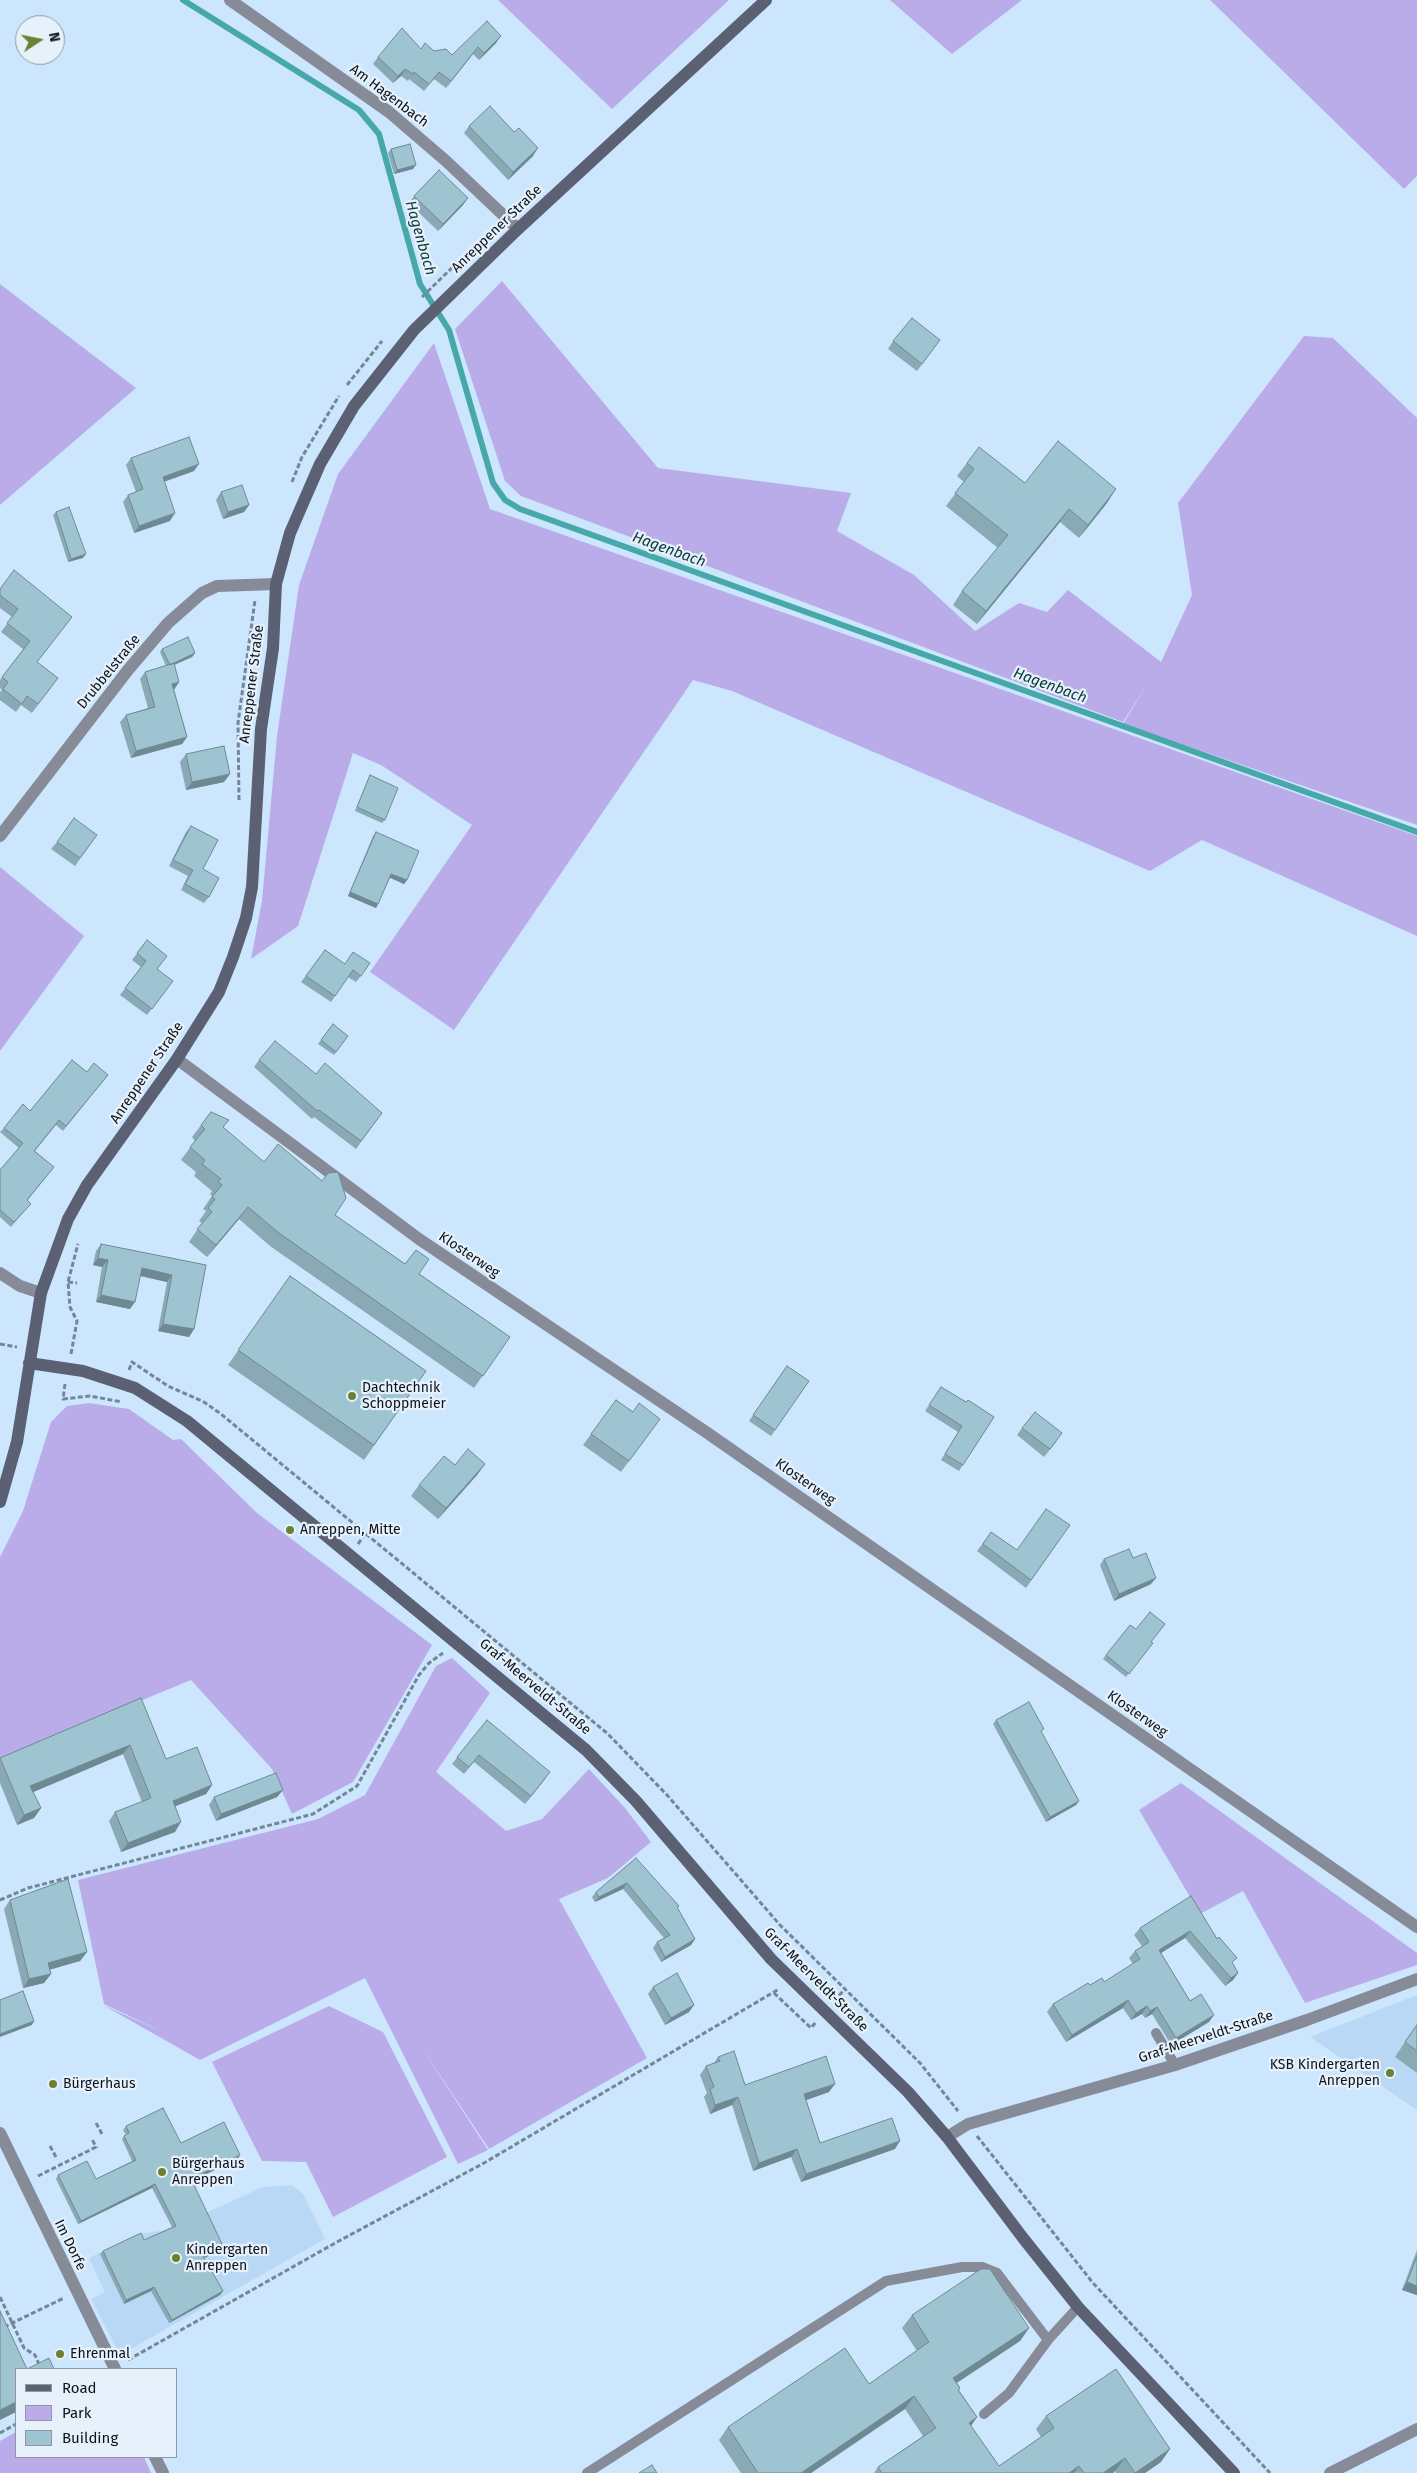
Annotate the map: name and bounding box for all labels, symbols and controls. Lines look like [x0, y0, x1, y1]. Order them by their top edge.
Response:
north arrow [15, 15, 65, 65]
text: N [45, 31, 63, 43]
street label: Am Hagenbach [346, 61, 432, 131]
street label: Anreppener Straße [448, 182, 546, 276]
water label: Hagenbach [401, 199, 439, 277]
water label: Hagenbach [630, 528, 708, 572]
street label: Anreppener Straße [236, 624, 268, 744]
street label: Drubbelstraße [74, 631, 144, 713]
water label: Hagenbach [1011, 664, 1089, 708]
street label: Anreppener Straße [107, 1019, 187, 1127]
street label: Klosterweg [435, 1229, 503, 1281]
place label: Dachtechnik Schoppmeier [362, 1380, 446, 1412]
marker: Dachtechnik Schoppmeier [346, 1390, 358, 1402]
street label: Klosterweg [772, 1455, 838, 1509]
place label: Anreppen, Mitte [300, 1522, 401, 1538]
marker: Anreppen, Mitte [284, 1524, 296, 1536]
street label: Graf-Meerveldt-Straße [476, 1635, 594, 1739]
street label: Klosterweg [1104, 1687, 1170, 1741]
street label: Graf-Meerveldt-Straße [760, 1924, 872, 2036]
street label: Graf-Meerveldt-Straße [1137, 2007, 1275, 2067]
place label: KSB Kindergarten Anreppen [1270, 2057, 1380, 2090]
marker: KSB Kindergarten Anreppen [1384, 2067, 1396, 2079]
place label: Bürgerhaus [63, 2076, 135, 2092]
marker: Bürgerhaus [47, 2078, 59, 2090]
place label: Bürgerhaus Anreppen [172, 2156, 244, 2188]
marker: Bürgerhaus Anreppen [156, 2166, 168, 2178]
street label: Im Dorfe [50, 2217, 90, 2273]
place label: Kindergarten Anreppen [186, 2242, 268, 2274]
marker: Kindergarten Anreppen [170, 2252, 182, 2264]
place label: Ehrenmal [70, 2346, 130, 2362]
marker: Ehrenmal [54, 2348, 66, 2360]
legend [15, 2368, 178, 2458]
text: Road [62, 2379, 97, 2397]
text: Park [62, 2404, 92, 2422]
text: Building [62, 2429, 118, 2447]

